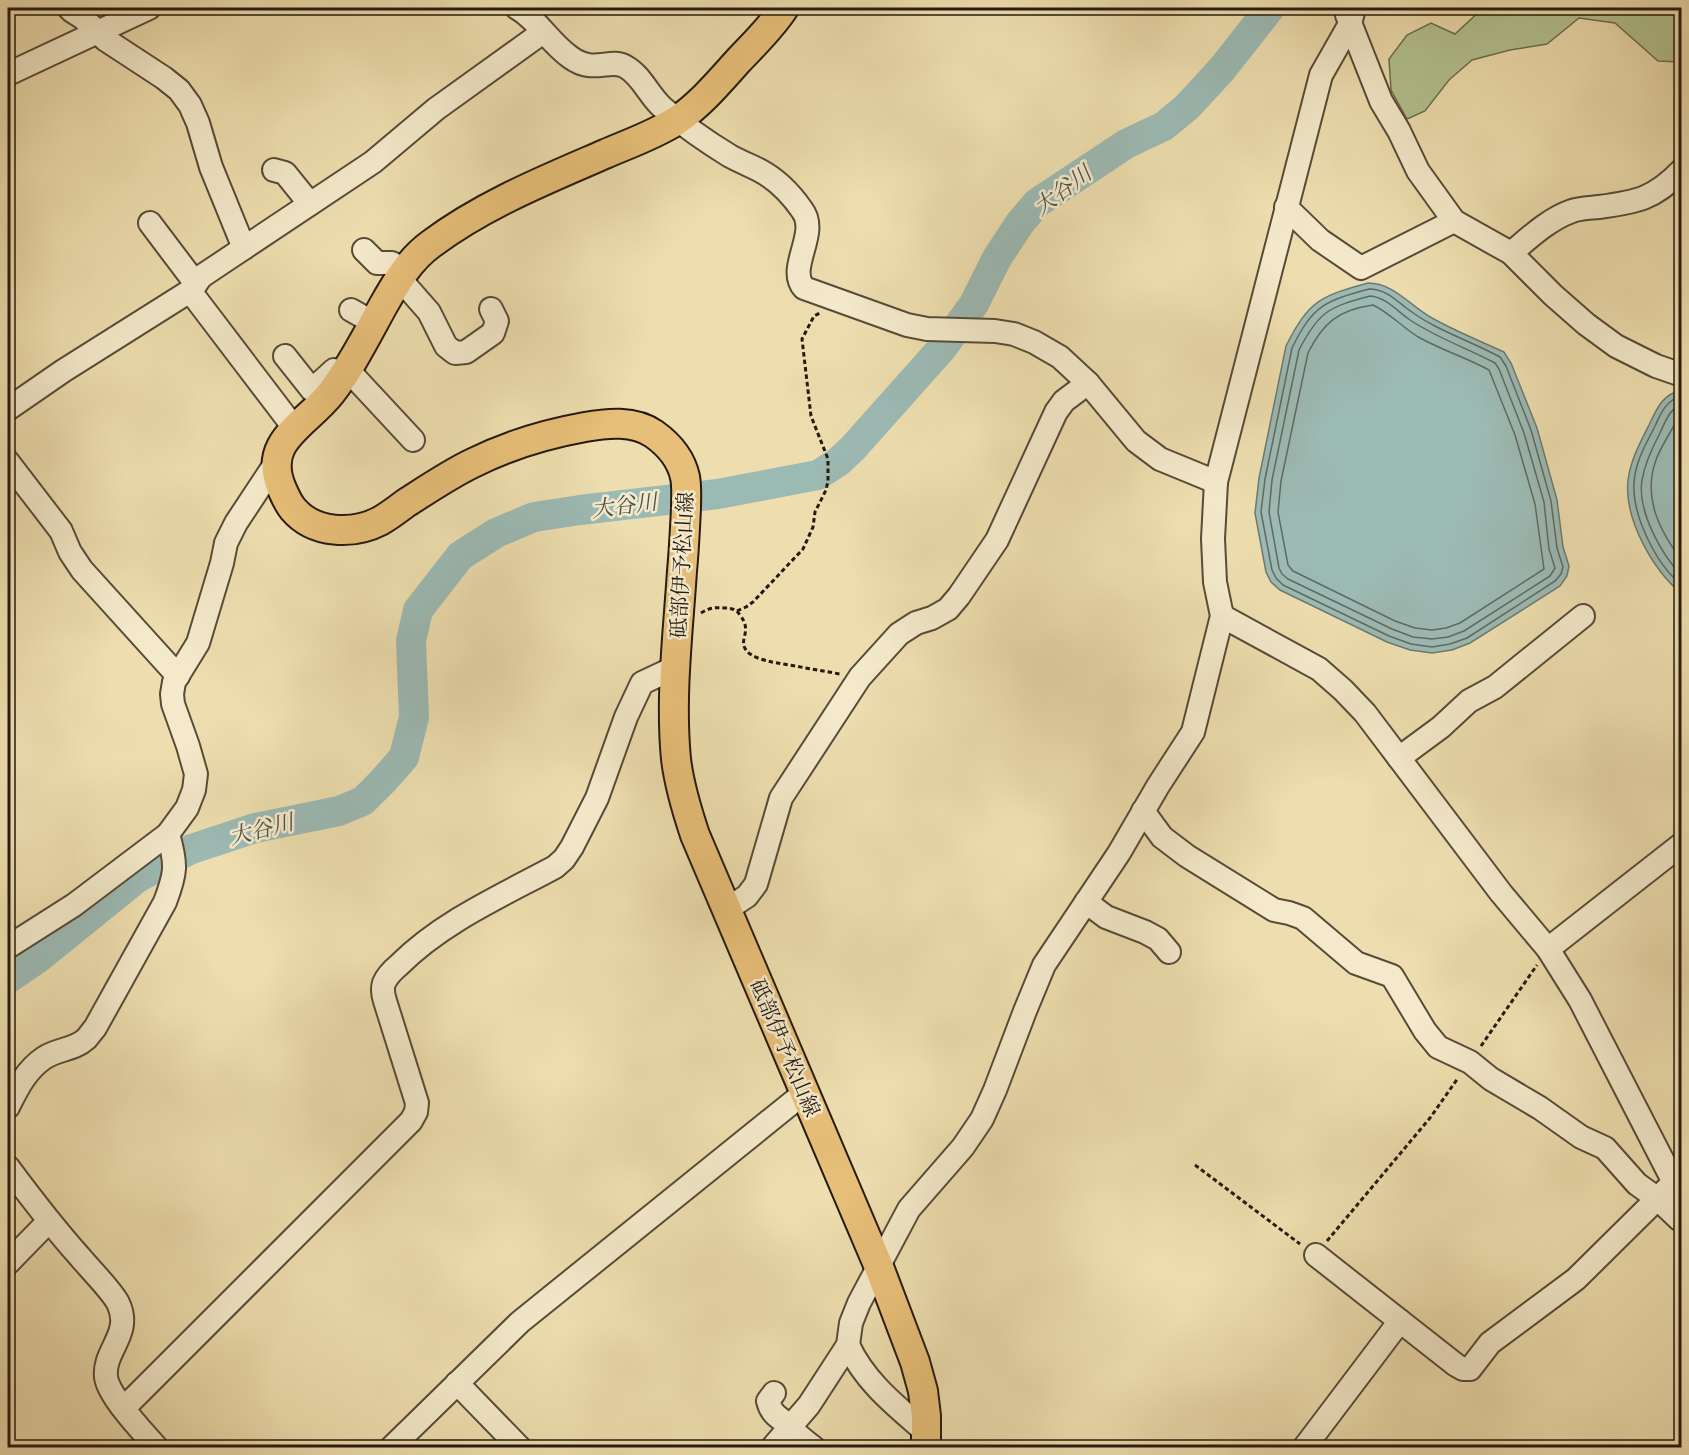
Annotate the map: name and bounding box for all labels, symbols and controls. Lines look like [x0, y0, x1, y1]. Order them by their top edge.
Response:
water label: 大谷川 [1028, 159, 1099, 222]
water label: 大谷川 [590, 489, 661, 524]
street label: 砥部伊予松山線 [666, 491, 700, 639]
water label: 大谷川 [226, 809, 299, 852]
street label: 砥部伊予松山線 [743, 976, 825, 1121]

